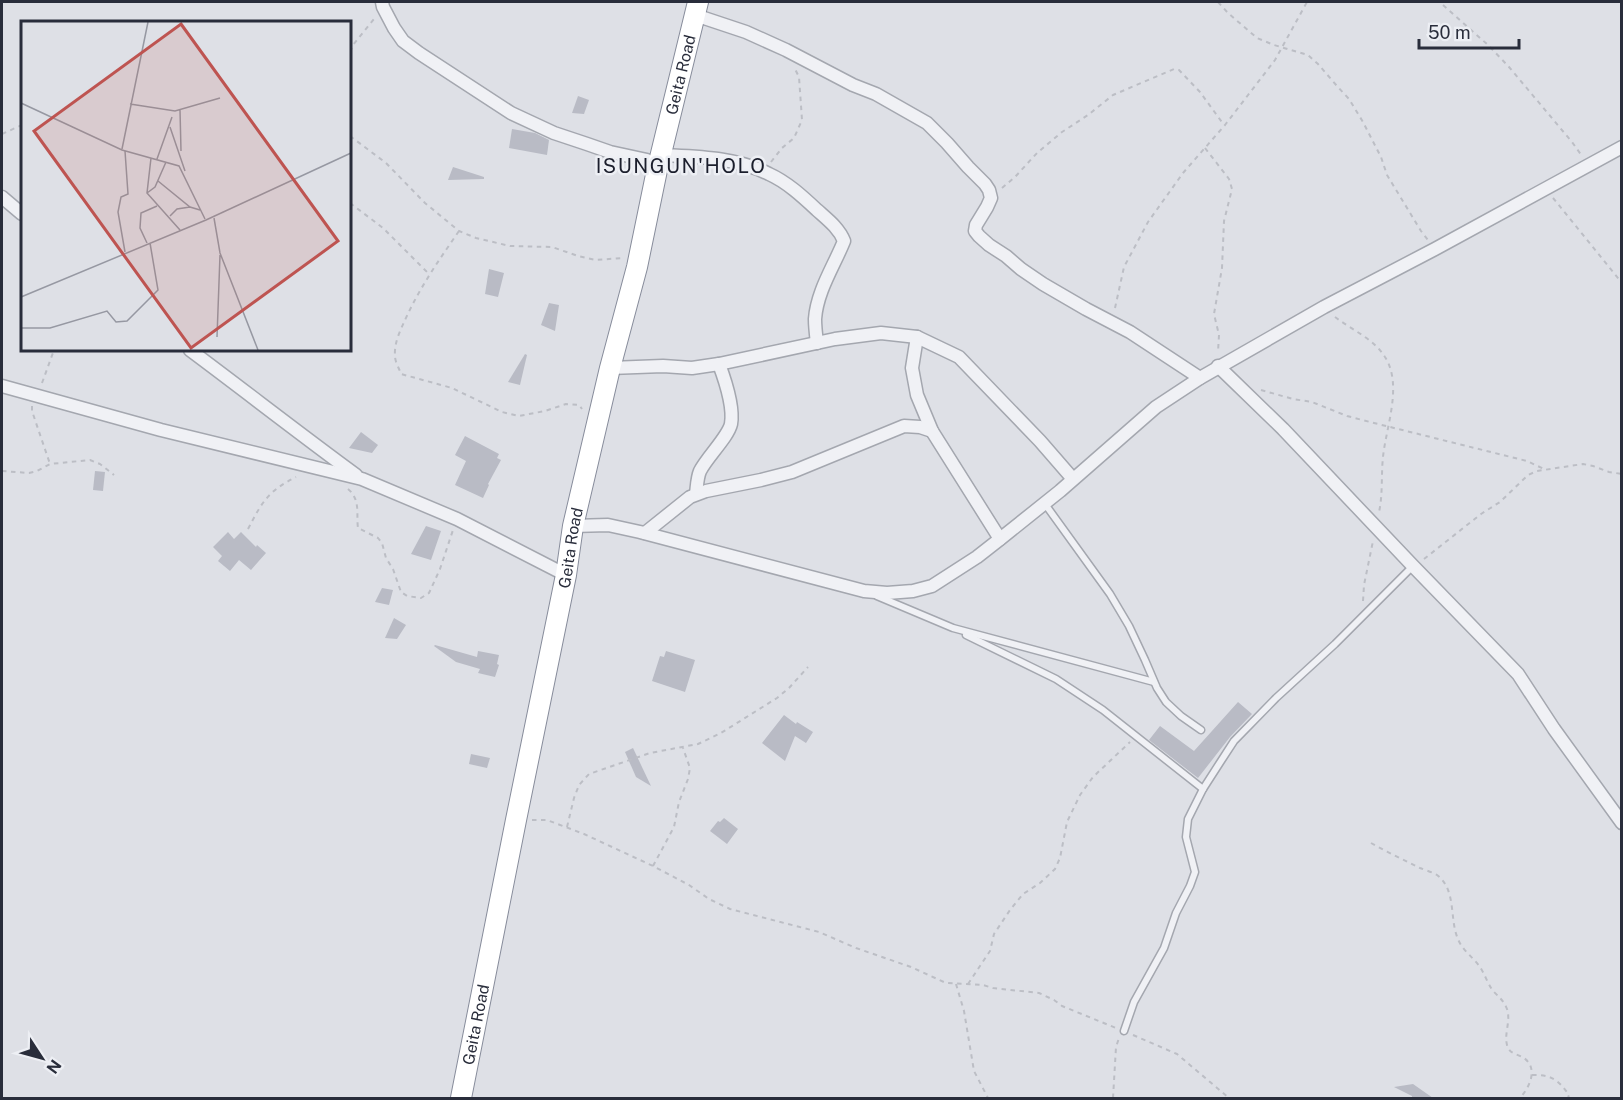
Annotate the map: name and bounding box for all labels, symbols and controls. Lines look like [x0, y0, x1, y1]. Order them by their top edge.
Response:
scale bar [1419, 12, 1520, 50]
inset map [21, 21, 351, 351]
text: 50 m [1428, 22, 1471, 43]
street label: Geita Road [661, 33, 699, 116]
district label: ISUNGUN'HOLO [596, 154, 766, 178]
street label: Geita Road [554, 505, 587, 590]
street label: Geita Road [458, 983, 493, 1066]
north arrow [12, 1028, 72, 1088]
text: N [42, 1056, 65, 1077]

